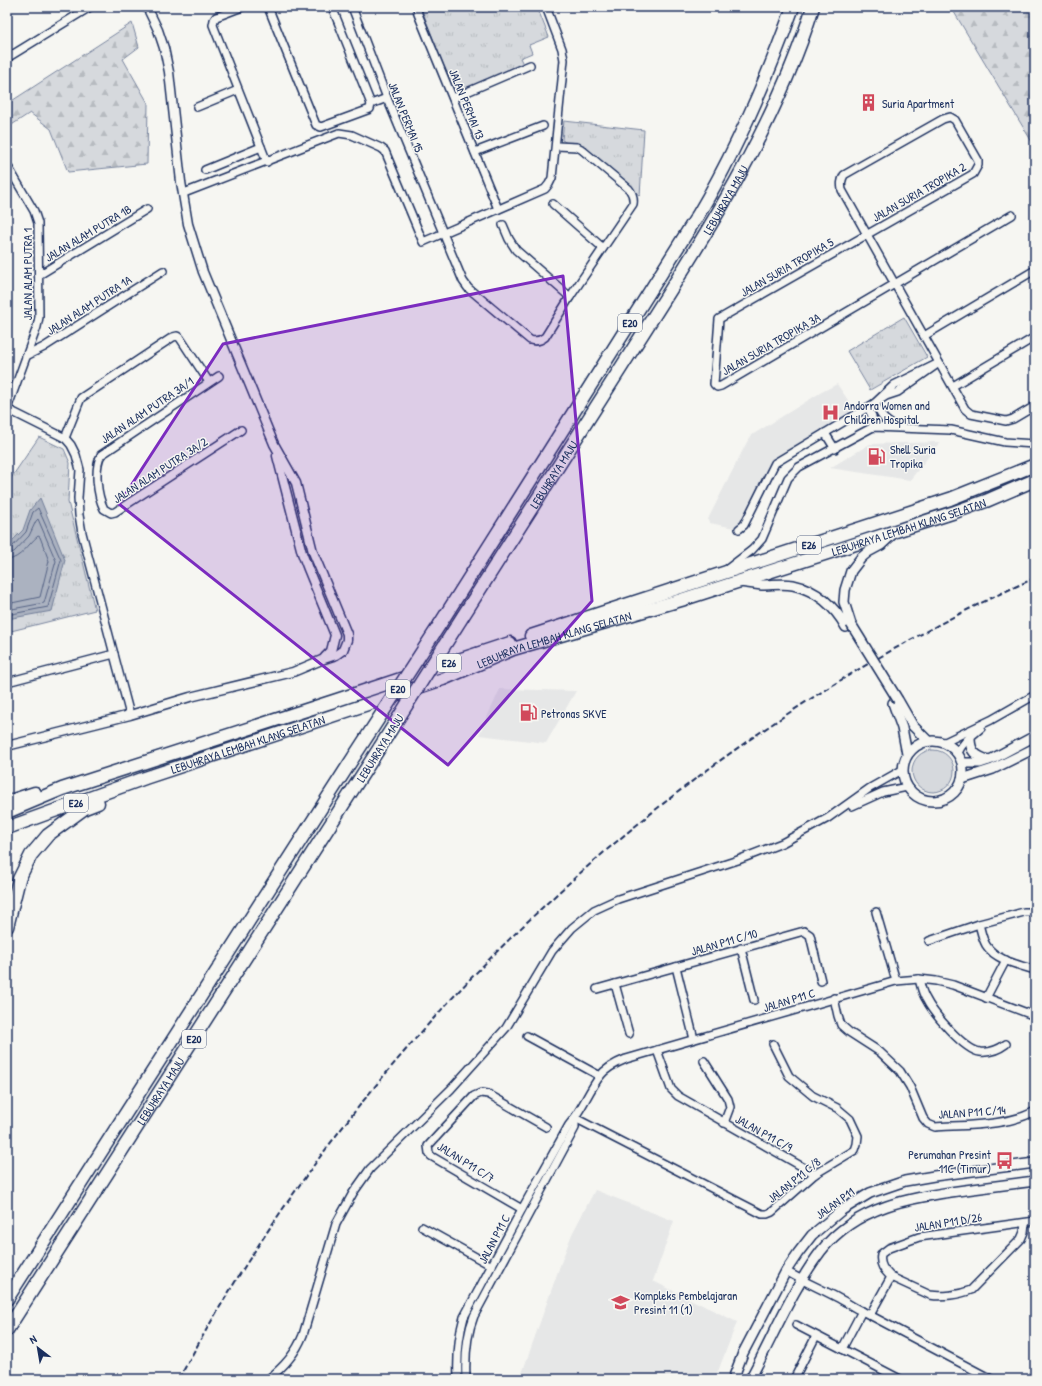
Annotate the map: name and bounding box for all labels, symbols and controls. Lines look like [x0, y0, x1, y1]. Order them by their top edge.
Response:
street label: JALAN PERMAI 13 [445, 66, 489, 142]
street label: JALAN PERMAI 15 [384, 79, 428, 155]
building icon: Suria Apartment [859, 93, 879, 113]
place label: Suria Apartment [882, 95, 955, 112]
street label: JALAN SURIA TROPIKA 2 [869, 158, 969, 226]
street label: LEBUHRAYA MAJU [698, 162, 752, 238]
street label: JALAN ALAM PUTRA 1B [41, 200, 135, 266]
street label: JALAN ALAM PUTRA 1 [19, 228, 36, 320]
street label: JALAN SURIA TROPIKA 5 [737, 233, 837, 301]
street label: JALAN ALAM PUTRA 1A [43, 271, 135, 339]
street label: JALAN SURIA TROPIKA 3A [719, 309, 824, 379]
road number: E20 [618, 314, 642, 332]
street label: JALAN ALAM PUTRA 3A/1 [97, 373, 197, 447]
place label: Andorra Women and Children Hospital [844, 397, 930, 428]
hospital icon: Andorra Women and Children Hospital [821, 402, 841, 422]
street label: JALAN ALAM PUTRA 3A/2 [109, 433, 211, 507]
street label: LEBUHRAYA MAJU [525, 437, 581, 511]
place label: Shell Suria Tropika [890, 441, 936, 472]
fuel station icon: Shell Suria Tropika [867, 446, 887, 466]
street label: LEBUHRAYA LEMBAH KLANG SELATAN [829, 493, 988, 560]
road number: E26 [797, 536, 821, 554]
street label: LEBUHRAYA LEMBAH KLANG SELATAN [474, 607, 633, 672]
road number: E26 [437, 654, 461, 672]
road number: E20 [386, 680, 410, 698]
fuel station icon: Petronas SKVE [518, 703, 538, 723]
place label: Petronas SKVE [541, 705, 607, 722]
street label: LEBUHRAYA LEMBAH KLANG SELATAN [169, 710, 327, 777]
street label: LEBUHRAYA MAJU [352, 710, 408, 785]
road number: E26 [64, 794, 88, 812]
street label: JALAN P11 C/10 [689, 924, 759, 960]
street label: JALAN P11 C [761, 984, 818, 1016]
road number: E20 [182, 1030, 206, 1048]
street label: LEBUHRAYA MAJU [132, 1053, 188, 1128]
street label: JALAN P11 C/14 [938, 1101, 1007, 1123]
street label: JALAN P11 C/9 [732, 1110, 796, 1156]
street label: JALAN P11 C/7 [434, 1138, 498, 1186]
place label: Perumahan Presint 11C (Timur) [908, 1146, 992, 1177]
bus stop icon: Perumahan Presint 11C (Timur) [994, 1151, 1014, 1171]
street label: JALAN P11 C/8 [764, 1153, 824, 1207]
street label: JALAN P11 [812, 1183, 858, 1223]
street label: JALAN P11 D/26 [913, 1208, 983, 1236]
street label: JALAN P11 C [474, 1211, 514, 1267]
place label: Kompleks Pembelajaran Presint 11 (1) [634, 1287, 737, 1318]
school or university icon: Kompleks Pembelajaran Presint 11 (1) [611, 1292, 631, 1312]
north arrow [18, 1328, 58, 1368]
text: N [27, 1332, 39, 1347]

